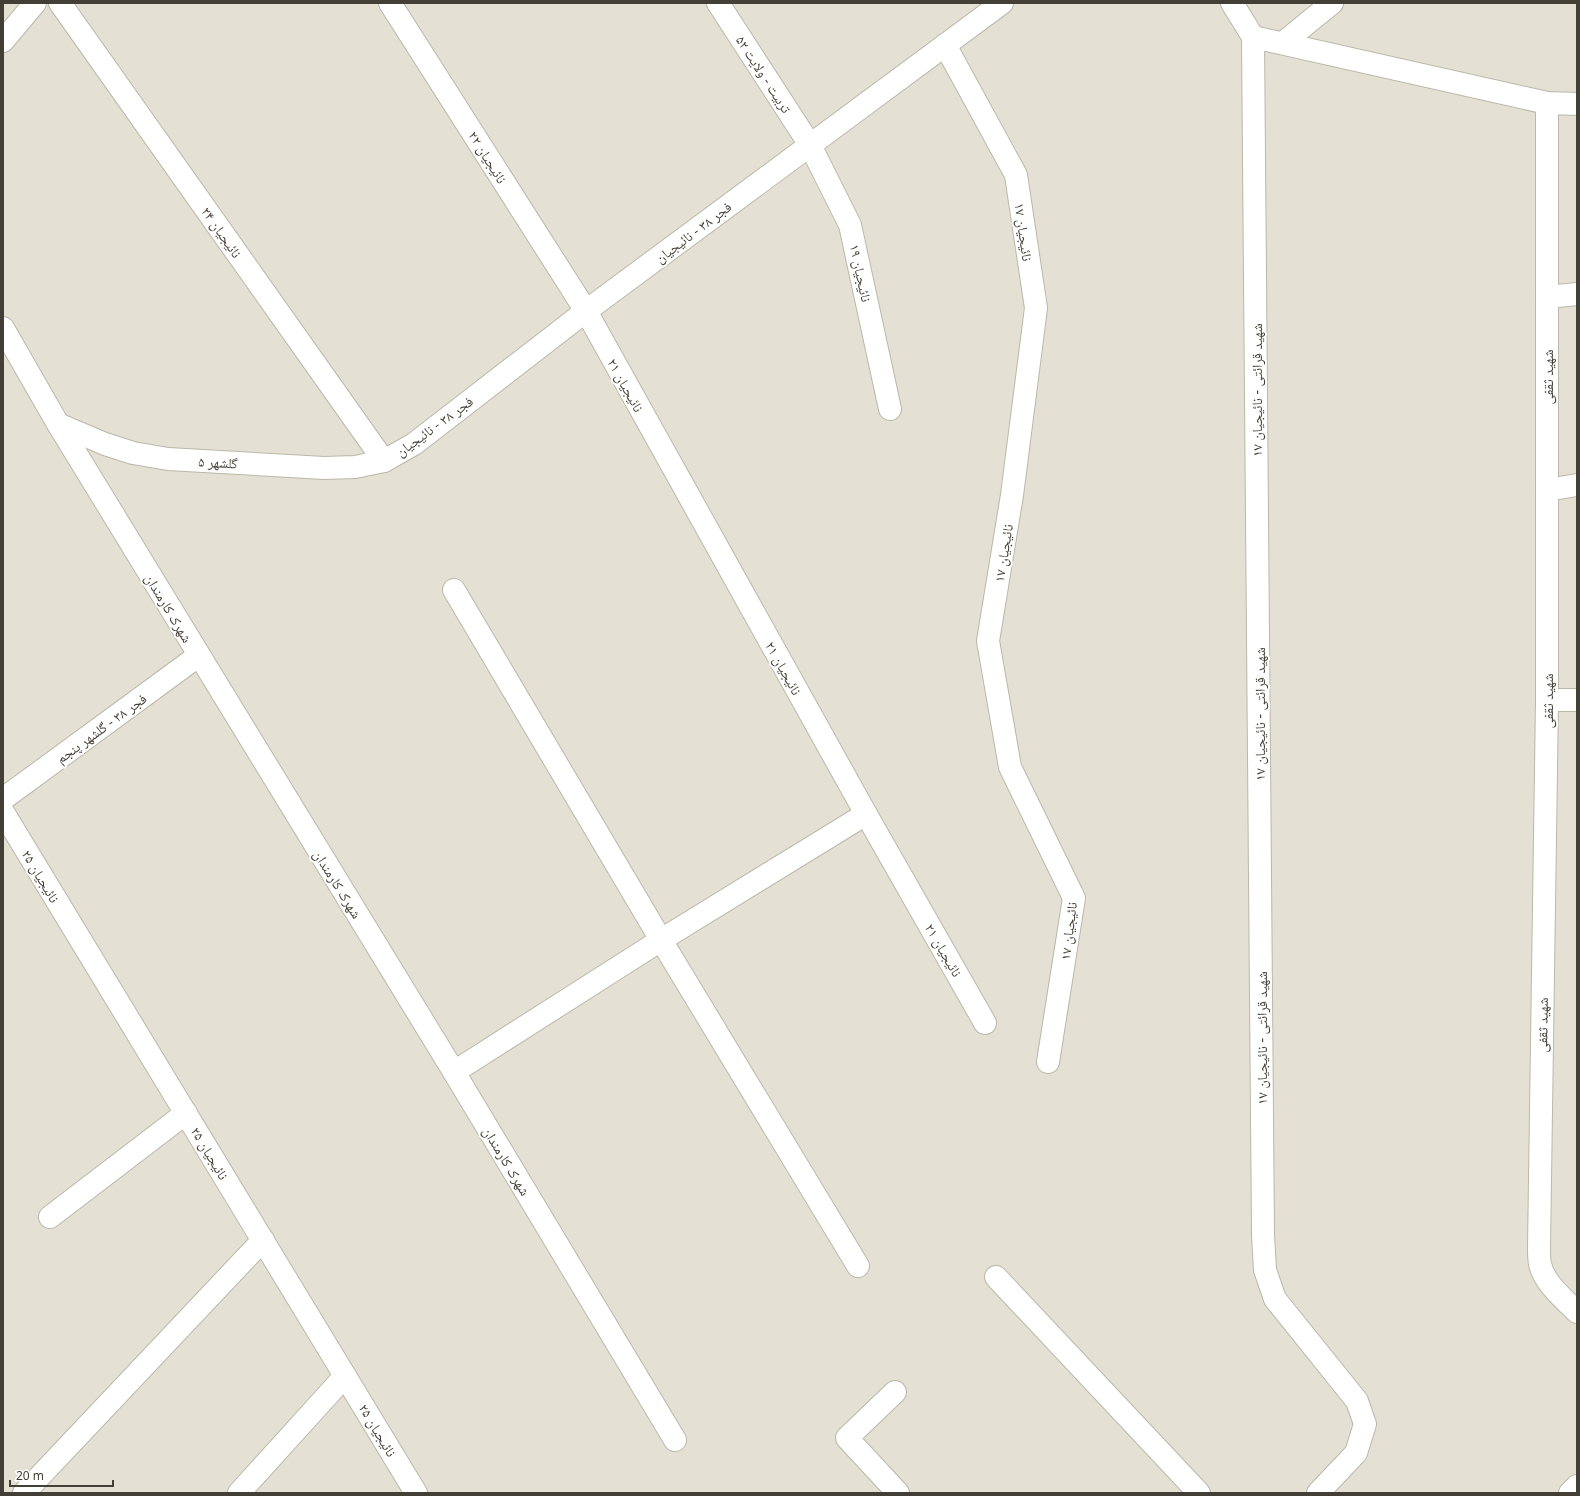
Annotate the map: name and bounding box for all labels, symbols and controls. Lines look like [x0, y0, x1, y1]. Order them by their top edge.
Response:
street label: تربیت - ولایت ۵۲ [732, 32, 796, 117]
street label: نائیجیان ۲۲ [464, 127, 512, 187]
street label: فجر ۳۸ - نائیجیان [651, 197, 735, 267]
street label: نائیجیان ۱۷ [1011, 202, 1038, 262]
street label: نائیجیان ۲۴ [197, 203, 247, 262]
street label: نائیجیان ۱۹ [846, 242, 876, 304]
street label: شهید قرائتی - نائیجیان ۱۷ [1247, 323, 1266, 457]
street label: شهید ثقفی [1538, 349, 1557, 405]
street label: نائیجیان ۲۱ [603, 355, 649, 415]
street label: فجر ۳۸ - نائیجیان [391, 391, 477, 461]
street label: گلشهر ۵ [198, 451, 238, 473]
street label: نائیجیان ۱۷ [989, 522, 1017, 583]
street label: شهرک کارمندان [141, 570, 197, 646]
street label: نائیجیان ۲۱ [761, 638, 807, 698]
street label: شهید قرائتی - نائیجیان ۱۷ [1250, 647, 1269, 781]
street label: شهید ثقفی [1538, 673, 1557, 729]
street label: فجر ۳۸ - گلشهر پنجم [52, 689, 151, 768]
street label: نائیجیان ۲۵ [18, 846, 64, 906]
street label: شهرک کارمندان [309, 846, 367, 922]
street label: نائیجیان ۱۷ [1055, 901, 1081, 961]
street label: نائیجیان ۲۱ [921, 920, 967, 980]
street label: شهید قرائتی - نائیجیان ۱۷ [1252, 971, 1271, 1105]
street label: شهید ثقفی [1532, 997, 1552, 1053]
street label: نائیجیان ۲۵ [187, 1123, 233, 1183]
street label: شهرک کارمندان [479, 1123, 535, 1199]
street label: نائیجیان ۲۵ [355, 1400, 401, 1460]
scale bar [10, 1462, 113, 1488]
text: 20 m [16, 1467, 44, 1484]

